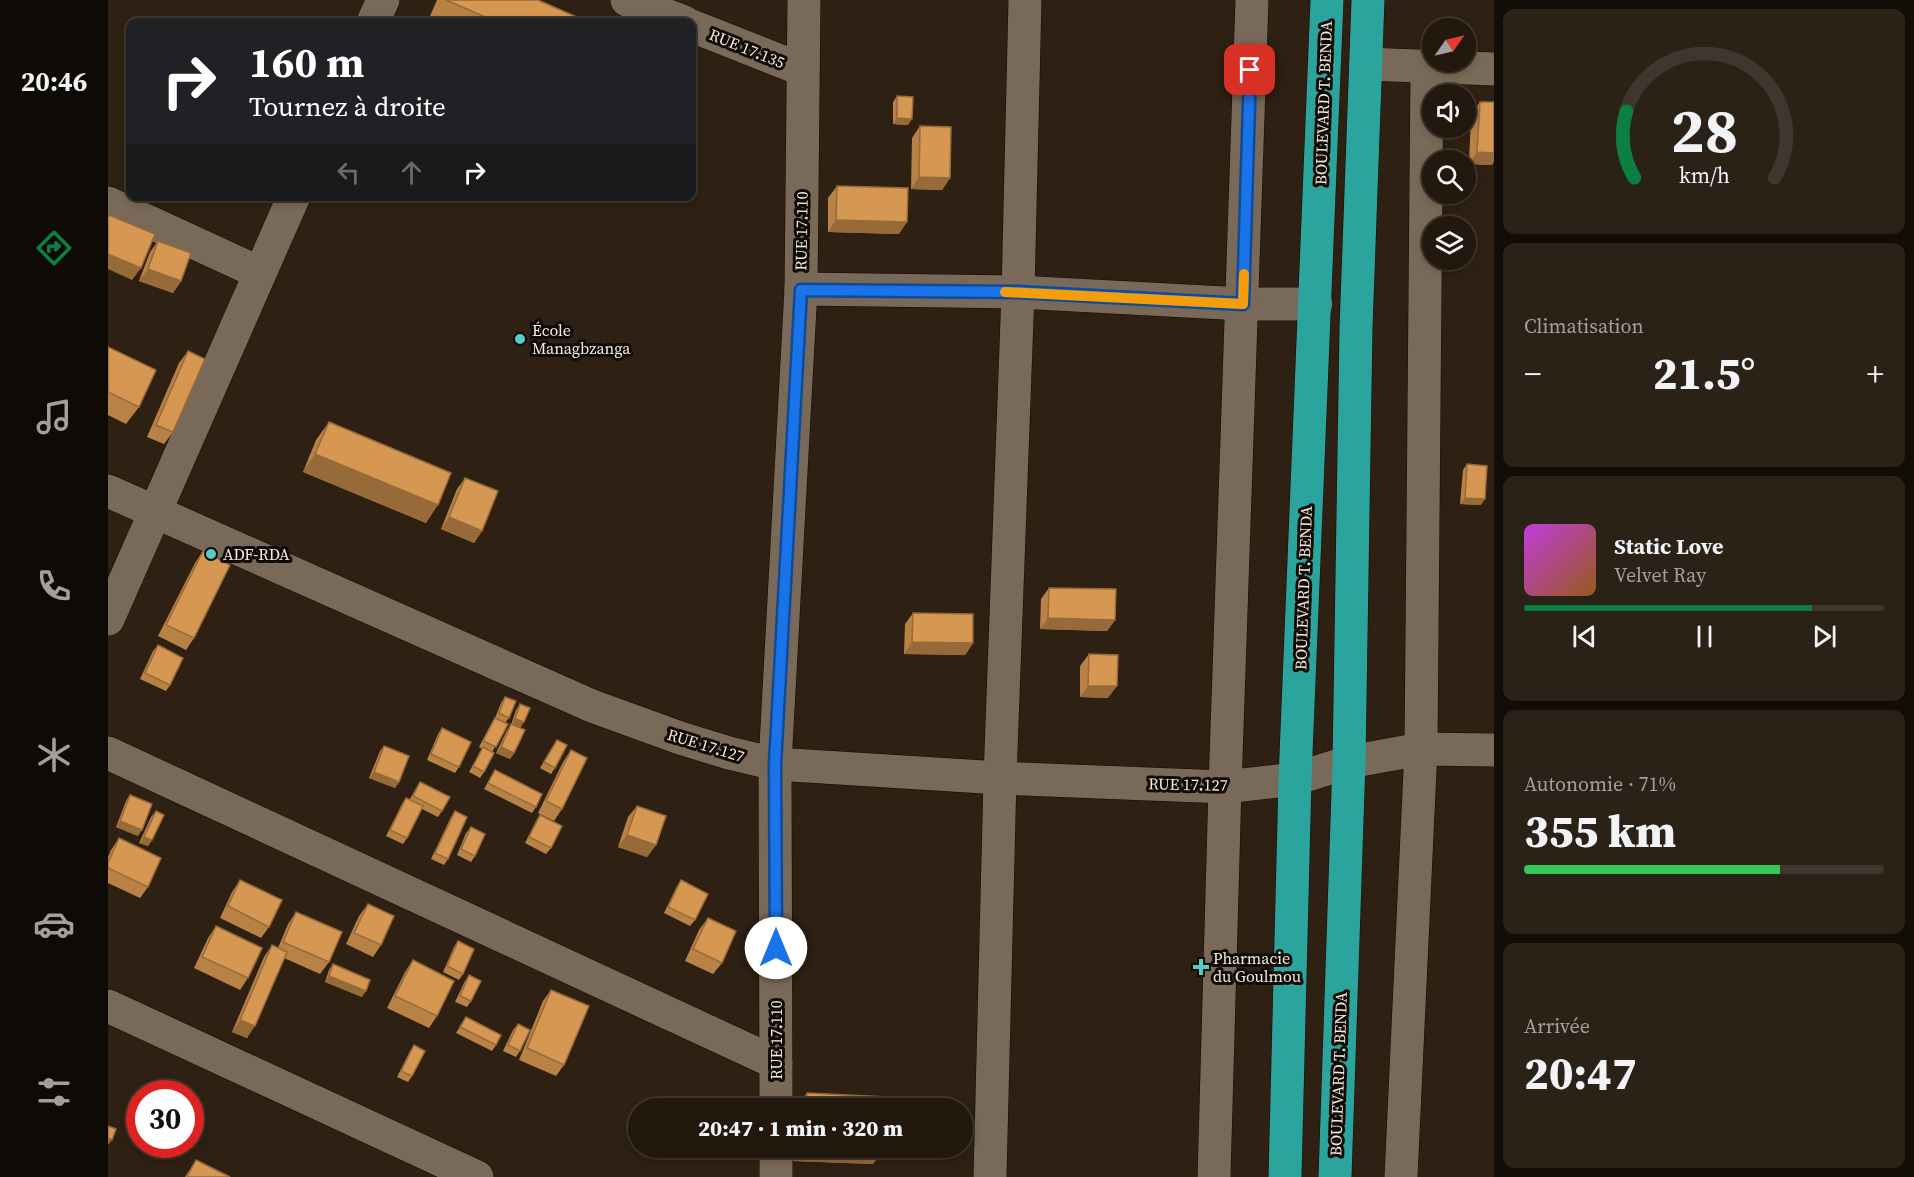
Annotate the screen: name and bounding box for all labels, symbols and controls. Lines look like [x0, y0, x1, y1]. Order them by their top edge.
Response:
north arrow [1422, 18, 1476, 72]
map controls [1422, 18, 1476, 270]
street label: BOULEVARD T. BENDA [1309, 20, 1337, 185]
street label: RUE 17.135 [706, 23, 788, 73]
text: 160 m [249, 33, 364, 91]
icon: right [150, 42, 228, 120]
pin [1224, 44, 1275, 95]
icon: arrive [1233, 53, 1266, 86]
text: 20:46 [21, 63, 87, 100]
button: sound [1422, 84, 1476, 138]
text: 28 [1670, 87, 1738, 173]
text: Tournez à droite [249, 88, 446, 125]
button: search [1422, 150, 1476, 204]
icon: left [332, 156, 365, 189]
icon: ahead [395, 156, 428, 189]
icon: right [458, 156, 491, 189]
text: km/h [1678, 162, 1730, 191]
street label: RUE 17.110 [789, 191, 813, 271]
button: layers [1422, 216, 1476, 270]
icon: directions [33, 227, 75, 269]
text: Climatisation [1524, 312, 1644, 340]
place label: École Managbzanga [532, 319, 631, 359]
marker: École Managbzanga [513, 332, 527, 346]
text: 21.5° [1653, 342, 1755, 404]
text: − [1524, 351, 1542, 396]
text: + [1867, 351, 1884, 396]
icon: music [33, 396, 75, 438]
street label: BOULEVARD T. BENDA [1289, 505, 1317, 670]
text: Static Love [1614, 531, 1724, 561]
place label: ADF-RDA [223, 543, 290, 565]
marker: ADF-RDA [204, 547, 218, 561]
text: Velvet Ray [1614, 561, 1706, 589]
icon: phone [33, 565, 75, 607]
icon: previous [1568, 620, 1601, 653]
icon: pause [1688, 620, 1721, 653]
icon: next [1808, 620, 1841, 653]
street label: RUE 17.127 [665, 723, 747, 767]
icon: climate [33, 734, 75, 776]
text: Autonomie · 71% [1524, 770, 1676, 798]
street label: RUE 17.127 [1148, 772, 1228, 796]
text: 355 km [1524, 800, 1676, 862]
icon: car [33, 903, 75, 945]
position arrow [744, 916, 808, 980]
place label: Pharmacie du Goulmou [1213, 947, 1301, 987]
marker: Pharmacie du Goulmou [1194, 960, 1208, 974]
street label: BOULEVARD T. BENDA [1324, 991, 1352, 1156]
street label: RUE 17.110 [765, 1000, 787, 1080]
text: Arrivée [1524, 1012, 1590, 1040]
text: 20:47 [1524, 1042, 1637, 1104]
icon: filters [33, 1071, 75, 1113]
speed limit sign: 30 [126, 1080, 204, 1158]
text: 20:47 · 1 min · 320 m [698, 1113, 903, 1143]

